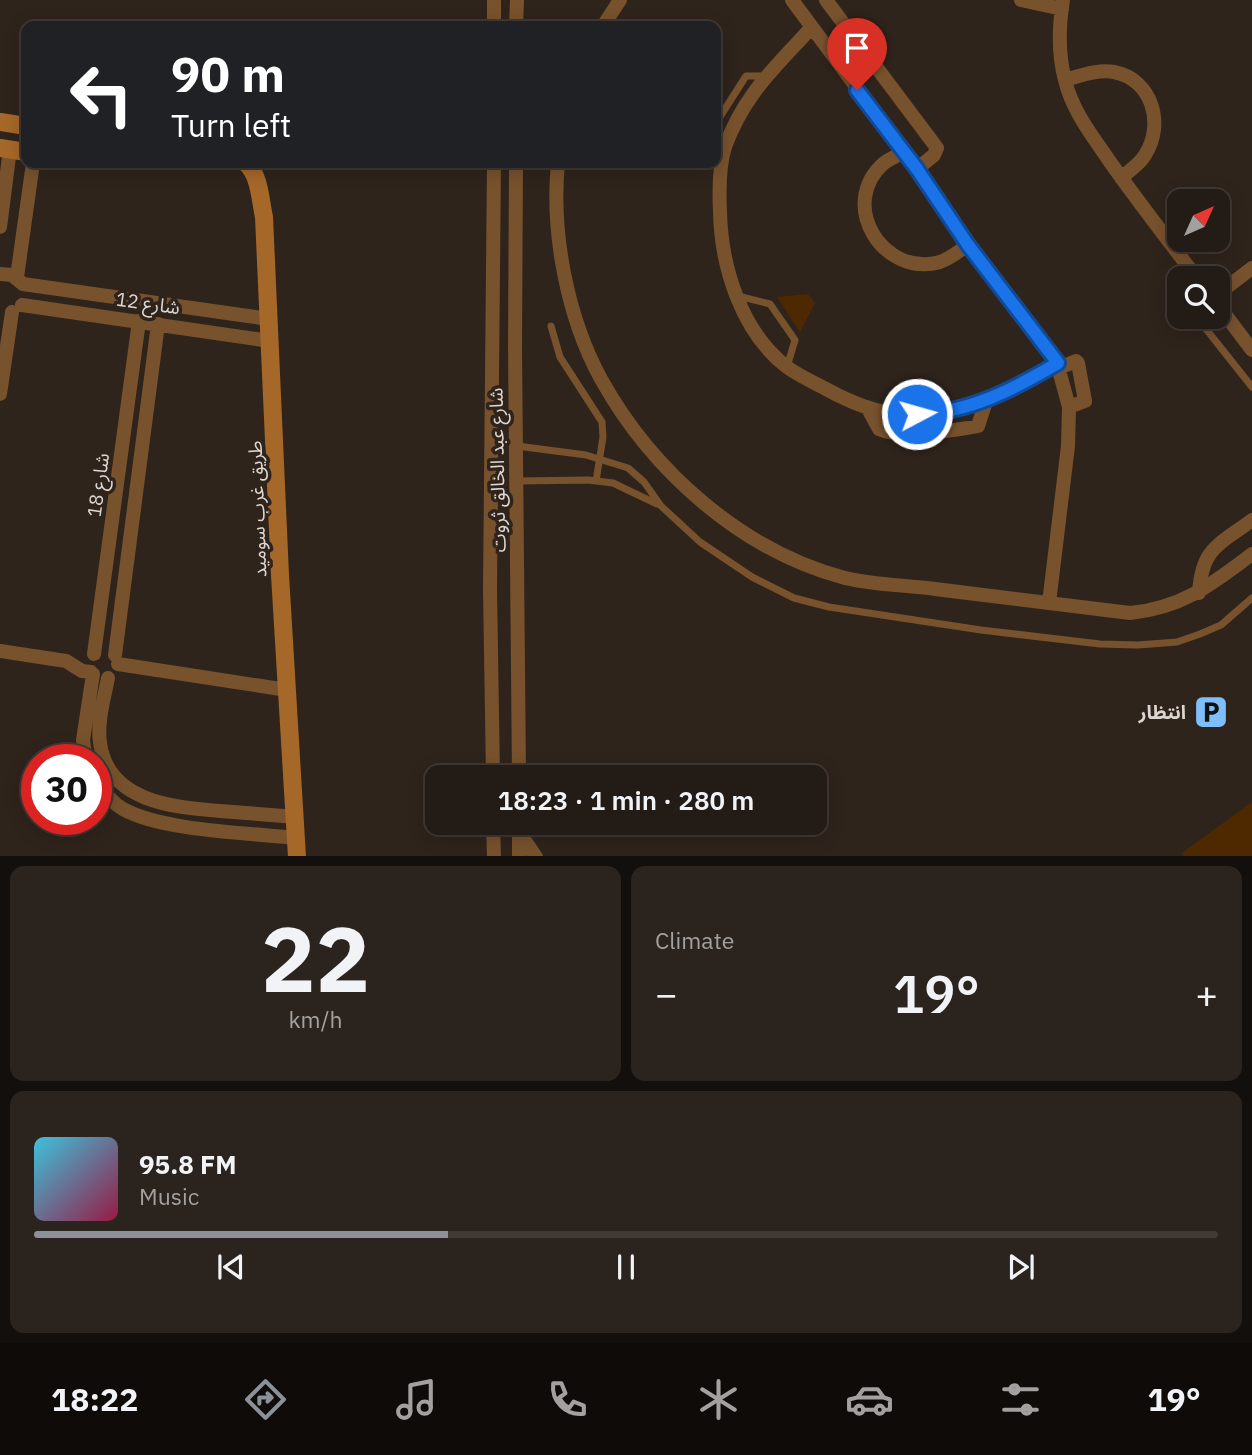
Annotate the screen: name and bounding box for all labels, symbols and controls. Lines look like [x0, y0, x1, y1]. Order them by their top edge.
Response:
pin [827, 18, 887, 90]
icon: arrive [838, 29, 876, 67]
text: 90 m [171, 42, 285, 105]
icon: left [56, 49, 147, 140]
text: Turn left [171, 104, 291, 146]
north arrow [1167, 189, 1230, 252]
map controls [1167, 189, 1230, 329]
button: search [1167, 266, 1230, 329]
street label: شارع 12 [114, 287, 182, 321]
position arrow [880, 377, 954, 451]
street label: شارع عبد الخالق ثروت [484, 387, 512, 553]
street label: طريق غرب سوميد [243, 440, 271, 578]
street label: شارع 18 [82, 451, 116, 519]
parking icon: انتظار [1192, 693, 1230, 731]
place label: انتظار [1138, 700, 1186, 724]
speed limit sign: 30 [21, 744, 112, 835]
text: 18:23 · 1 min · 280 m [498, 783, 754, 817]
text: 22 [261, 899, 370, 1017]
text: Climate [655, 925, 734, 955]
text: 19° [893, 960, 980, 1027]
text: − [655, 969, 678, 1018]
text: + [1195, 969, 1218, 1018]
text: km/h [288, 1004, 343, 1034]
text: 95.8 FM [139, 1147, 237, 1181]
text: Music [139, 1181, 199, 1211]
icon: previous [212, 1248, 250, 1286]
icon: pause [607, 1248, 645, 1286]
icon: next [1002, 1248, 1040, 1286]
icon: directions [241, 1375, 290, 1424]
icon: music [392, 1375, 441, 1424]
icon: phone [543, 1375, 592, 1424]
icon: climate [694, 1375, 743, 1424]
icon: car [845, 1375, 894, 1424]
icon: filters [996, 1375, 1045, 1424]
text: 18:22 [51, 1378, 138, 1420]
text: 19° [1147, 1378, 1201, 1420]

